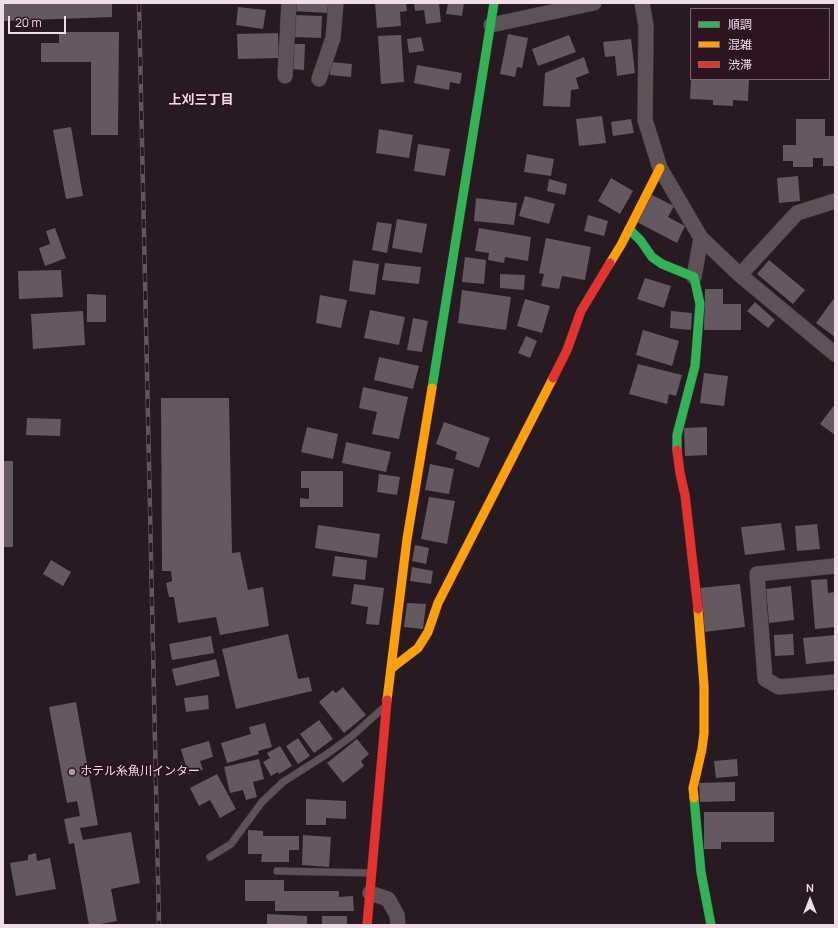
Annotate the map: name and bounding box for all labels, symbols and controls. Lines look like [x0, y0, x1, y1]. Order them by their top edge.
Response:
scale bar [10, 8, 68, 34]
legend [690, 8, 830, 80]
text: 20 m [15, 14, 42, 31]
text: 順調 [728, 16, 752, 33]
text: 混雑 [728, 36, 752, 53]
text: 渋滞 [728, 56, 752, 73]
district label: 上刈三丁目 [169, 92, 233, 108]
place label: ホテル糸魚川インター [80, 765, 200, 779]
marker: ホテル糸魚川インター [67, 767, 77, 777]
north arrow [790, 880, 830, 920]
text: N [806, 880, 814, 895]

